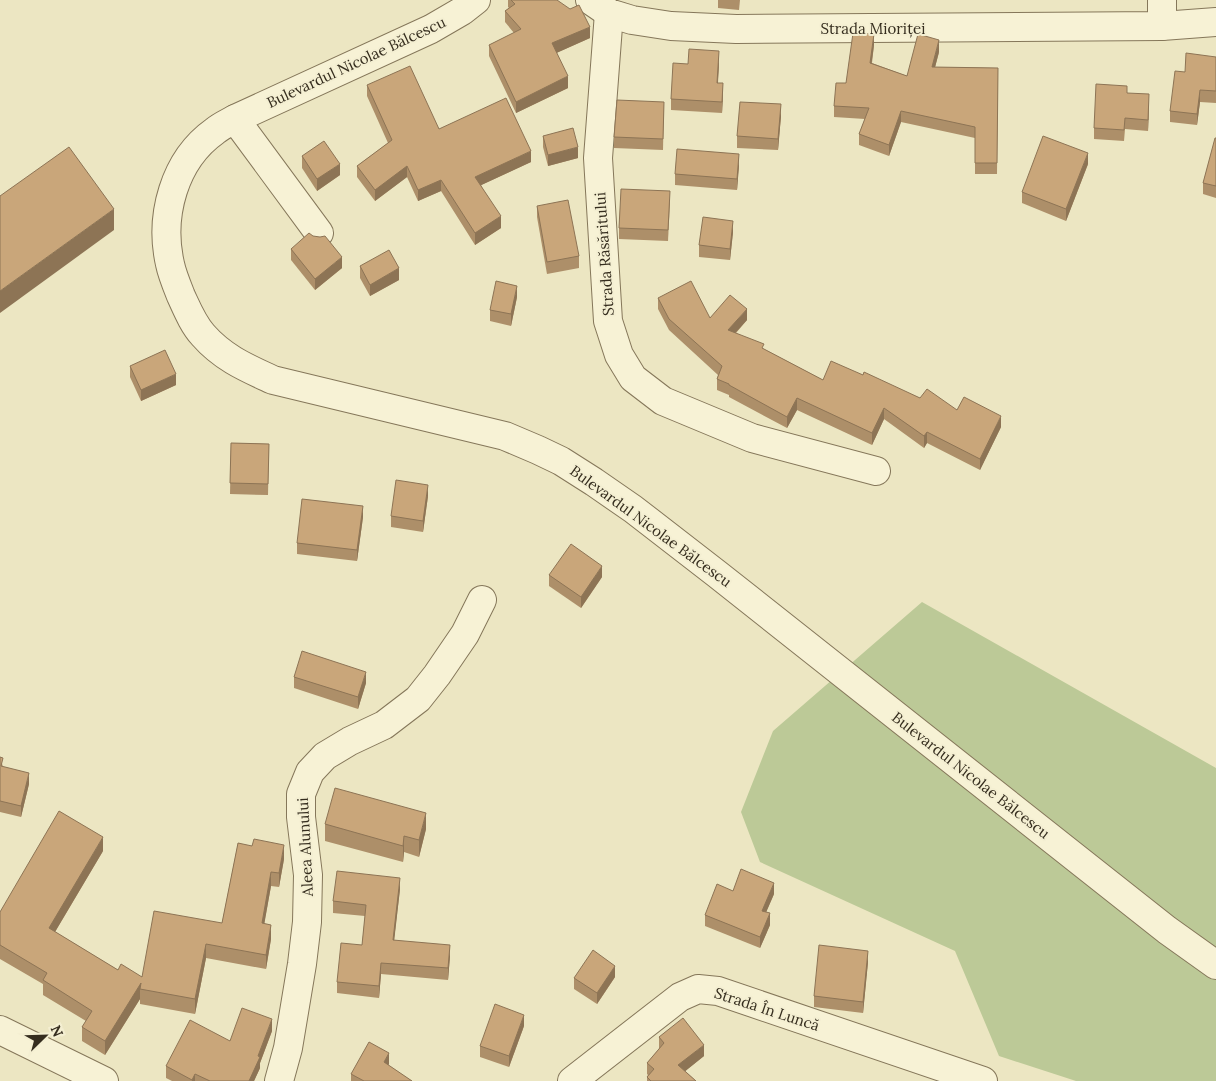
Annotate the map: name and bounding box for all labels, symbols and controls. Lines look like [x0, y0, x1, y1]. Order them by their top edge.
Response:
street label: Bulevardul Nicolae Bălcescu [264, 12, 448, 112]
street label: Strada Mioriței [821, 19, 925, 38]
street label: Strada Răsăritului [590, 192, 618, 316]
street label: Bulevardul Nicolae Bălcescu [566, 461, 736, 591]
street label: Bulevardul Nicolae Bălcescu [888, 707, 1054, 843]
street label: Aleea Alunului [293, 797, 317, 898]
street label: Strada În Luncă [712, 983, 822, 1035]
north arrow [20, 1011, 70, 1061]
text: N [47, 1022, 67, 1040]

